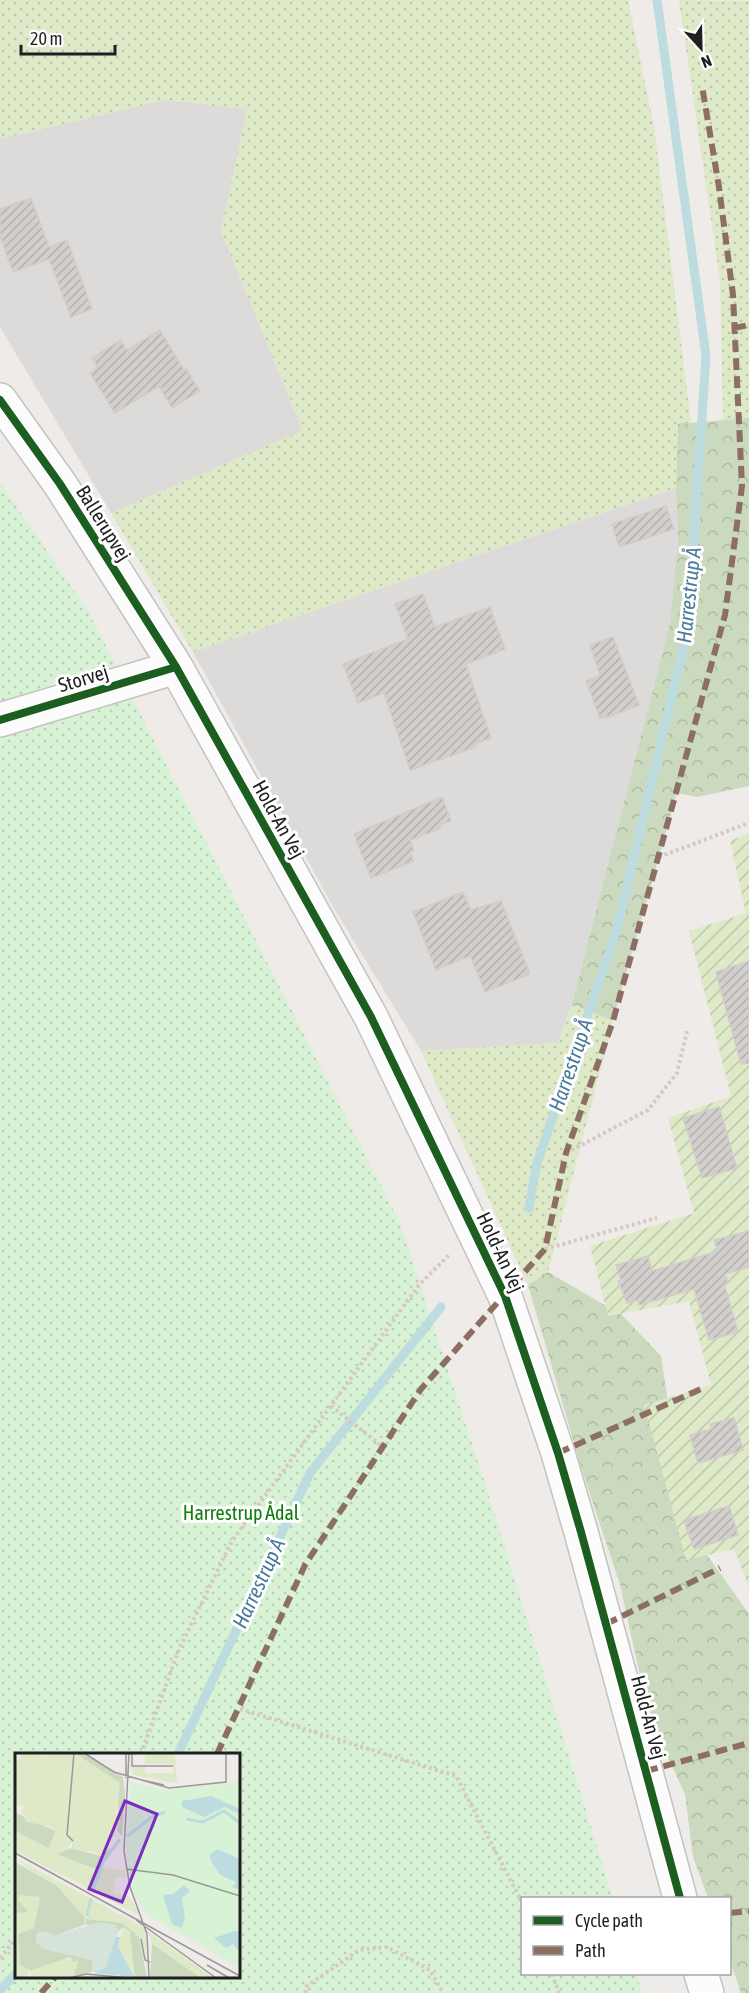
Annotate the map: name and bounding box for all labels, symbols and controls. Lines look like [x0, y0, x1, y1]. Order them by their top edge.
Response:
scale bar [21, 18, 116, 56]
north arrow [671, 18, 731, 78]
text: 20 m [30, 28, 62, 49]
text: N [699, 52, 714, 72]
street label: Ballerupvej [72, 481, 136, 565]
water label: Harrestrup Å [671, 546, 705, 644]
street label: Storvej [55, 660, 111, 696]
street label: Hold-An Vej [248, 776, 310, 862]
water label: Harrestrup Å [543, 1016, 597, 1114]
street label: Hold-An Vej [472, 1208, 530, 1296]
park label: Harrestrup Ådal [183, 1501, 300, 1524]
water label: Harrestrup Å [227, 1534, 289, 1632]
street label: Hold-An Vej [627, 1673, 671, 1761]
inset map [15, 1753, 240, 1978]
legend [521, 1897, 731, 1975]
text: Cycle path [575, 1910, 643, 1931]
text: Path [575, 1940, 606, 1961]

